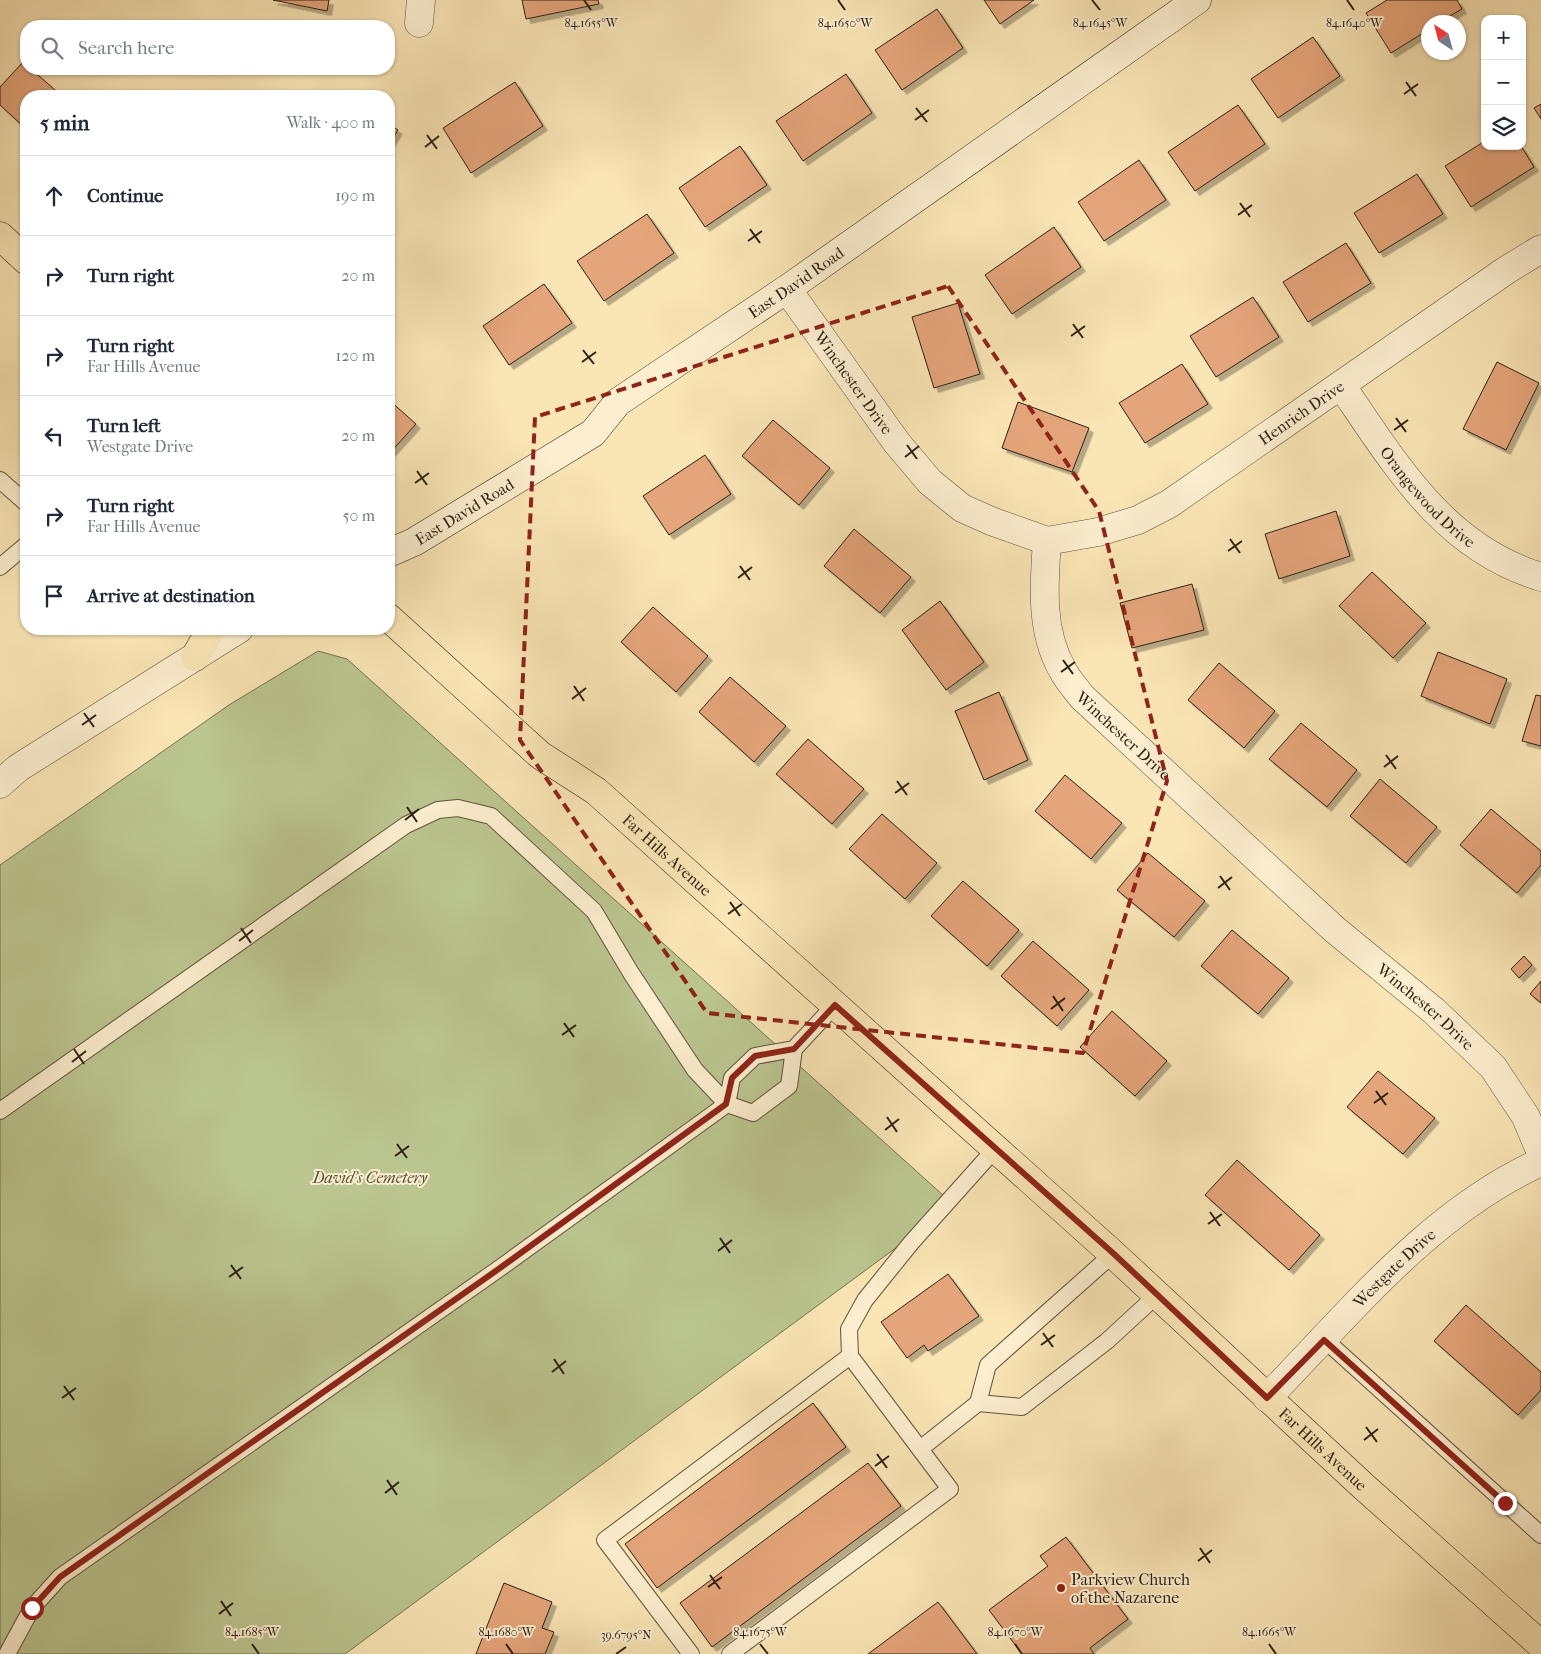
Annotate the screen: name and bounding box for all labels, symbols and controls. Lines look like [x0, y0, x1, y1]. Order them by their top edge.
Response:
north arrow [1421, 15, 1466, 60]
map controls [1481, 15, 1526, 150]
button: + [1481, 15, 1526, 60]
text: 84.1655°W [565, 16, 619, 30]
text: 84.1650°W [818, 16, 873, 30]
text: 84.1645°W [1073, 16, 1128, 30]
text: 84.1640°W [1326, 16, 1383, 30]
search box [20, 20, 395, 75]
icon: search [38, 34, 66, 62]
text: Search here [78, 37, 174, 59]
button: − [1481, 60, 1526, 105]
button: layers [1481, 105, 1526, 150]
text: 5 min [40, 111, 89, 135]
text: Walk · 400 m [286, 113, 375, 132]
icon: ahead [40, 182, 68, 210]
text: Continue [87, 185, 163, 207]
text: 190 m [335, 186, 375, 205]
street label: East David Road [744, 242, 847, 322]
icon: right [40, 262, 68, 290]
text: Turn right [87, 265, 174, 287]
text: 20 m [341, 266, 375, 285]
street label: Winchester Drive [810, 326, 897, 438]
text: Turn right [87, 335, 174, 357]
icon: right [40, 342, 68, 370]
text: 120 m [336, 346, 375, 365]
text: Far Hills Avenue [87, 357, 200, 376]
street label: Henrich Drive [1255, 376, 1348, 449]
text: Turn left [87, 415, 161, 437]
icon: left [40, 422, 68, 450]
text: 20 m [341, 426, 375, 445]
text: Westgate Drive [87, 437, 193, 456]
street label: Orangewood Drive [1376, 442, 1479, 551]
street label: East David Road [411, 474, 517, 549]
text: Turn right [87, 495, 174, 517]
icon: right [40, 502, 68, 530]
text: 50 m [343, 506, 375, 525]
text: Far Hills Avenue [87, 517, 200, 536]
icon: arrive [40, 582, 68, 610]
text: Arrive at destination [87, 585, 255, 607]
street label: Winchester Drive [1072, 686, 1175, 784]
street label: Far Hills Avenue [619, 810, 716, 900]
street label: Winchester Drive [1373, 958, 1478, 1054]
park label: David's Cemetery [312, 1168, 428, 1187]
street label: Westgate Drive [1348, 1224, 1439, 1312]
street label: Far Hills Avenue [1275, 1403, 1371, 1494]
route end [1494, 1492, 1517, 1515]
place label: Parkview Church of the Nazarene [1071, 1570, 1190, 1607]
marker: Parkview Church of the Nazarene [1055, 1582, 1067, 1594]
route start [21, 1597, 44, 1620]
text: 84.1685°W [225, 1625, 280, 1639]
text: 84.1680°W [478, 1625, 535, 1639]
text: 84.1675°W [733, 1625, 788, 1639]
text: 84.1670°W [988, 1625, 1044, 1639]
text: 84.1665°W [1242, 1625, 1297, 1639]
text: 39.6795°N [601, 1628, 651, 1642]

